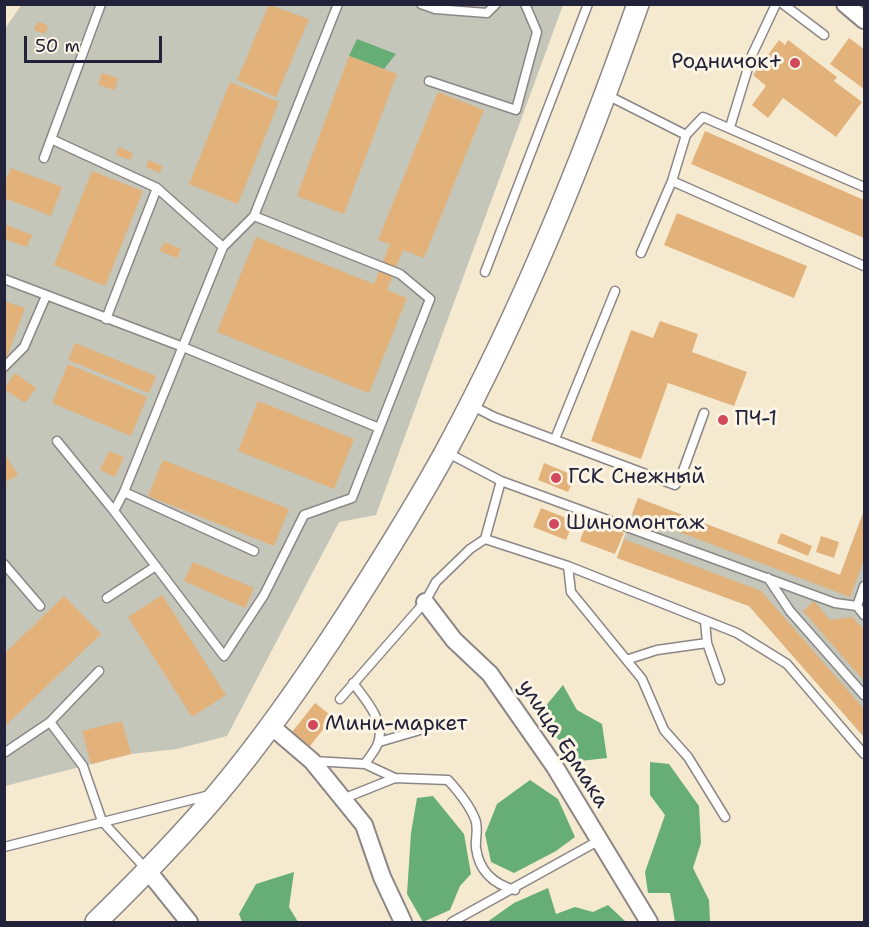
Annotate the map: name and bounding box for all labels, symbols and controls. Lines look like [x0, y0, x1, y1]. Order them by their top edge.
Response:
scale bar [27, 24, 165, 62]
text: 50 m [35, 34, 80, 58]
place label: Родничок+ [671, 50, 783, 76]
marker: Родничок+ [788, 56, 802, 70]
place label: ПЧ-1 [735, 407, 777, 433]
marker: ПЧ-1 [716, 413, 730, 427]
place label: ГСК Снежный [568, 465, 705, 491]
marker: ГСК Снежный [549, 471, 563, 485]
place label: Шиномонтаж [566, 511, 705, 537]
marker: Шиномонтаж [547, 517, 561, 531]
street label: улица Ермака [512, 675, 614, 813]
place label: Мини-маркет [325, 712, 467, 738]
marker: Мини-маркет [306, 718, 320, 732]

